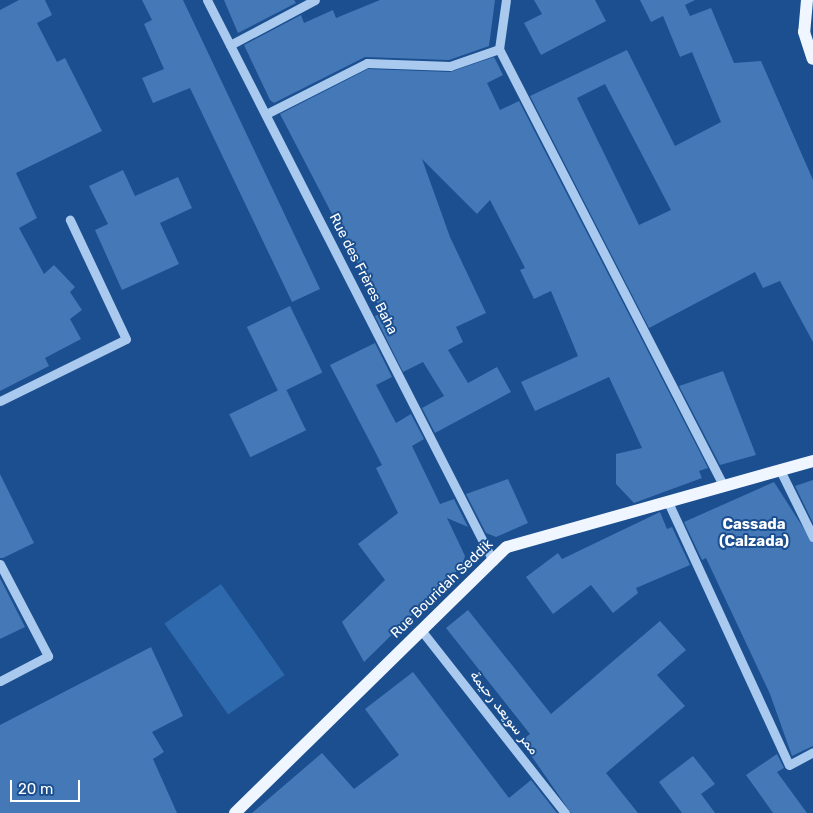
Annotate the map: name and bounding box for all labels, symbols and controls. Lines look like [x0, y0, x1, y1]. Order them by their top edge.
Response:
street label: Rue des Frères Baha [325, 211, 401, 337]
district label: Cassada (Calzada) [719, 515, 789, 550]
street label: Rue Bouridah Seddik [388, 536, 496, 642]
street label: ممر سويعد رحيمة [466, 668, 542, 758]
scale bar [12, 770, 82, 802]
text: 20 m [18, 780, 53, 798]

